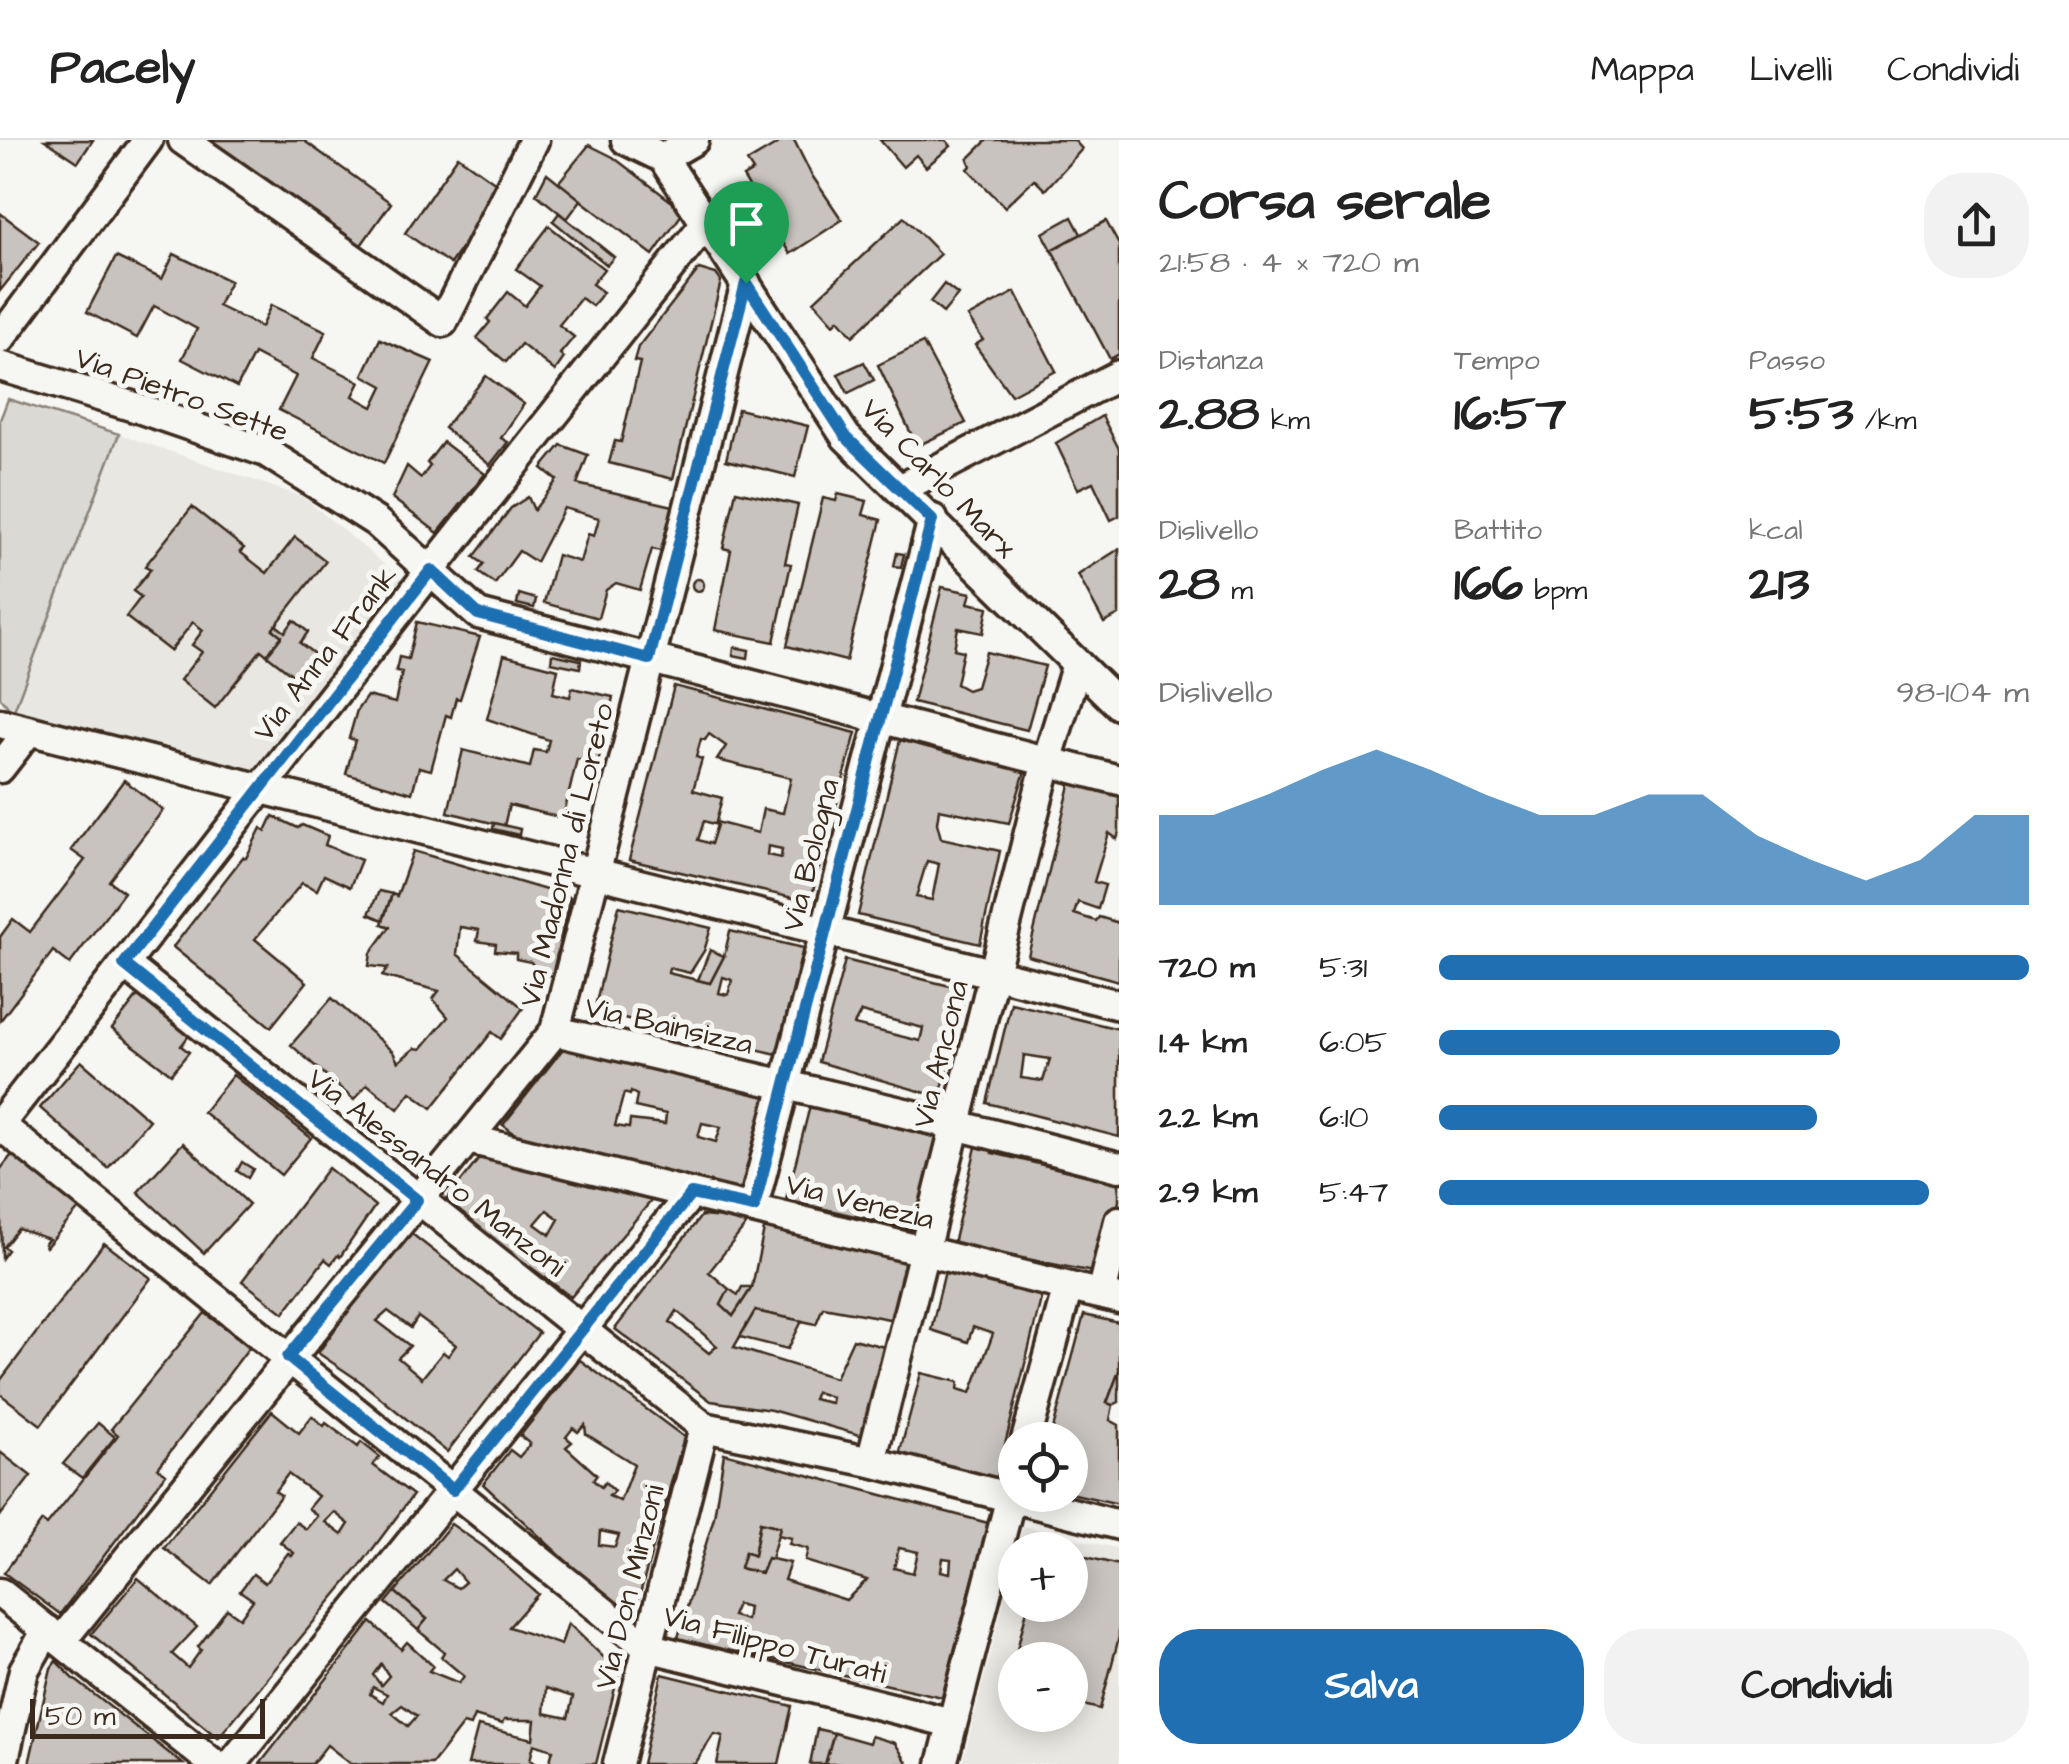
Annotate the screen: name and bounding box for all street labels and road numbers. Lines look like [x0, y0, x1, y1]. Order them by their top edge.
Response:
street label: Via Pietro Sette [69, 337, 294, 453]
street label: Via Carlo Marx [851, 389, 1026, 569]
street label: Via Anna Frank [244, 557, 408, 751]
street label: Via Madonna di Loreto [509, 699, 625, 1011]
street label: Via Bologna [772, 774, 851, 936]
street label: Via Ancona [902, 976, 980, 1133]
street label: Via Bainsizza [581, 986, 757, 1066]
street label: Via Alessandro Manzoni [298, 1058, 575, 1288]
street label: Via Venezia [781, 1163, 938, 1241]
street label: Via Don Minzoni [584, 1480, 676, 1694]
street label: Via Filippo Turati [658, 1595, 892, 1695]

